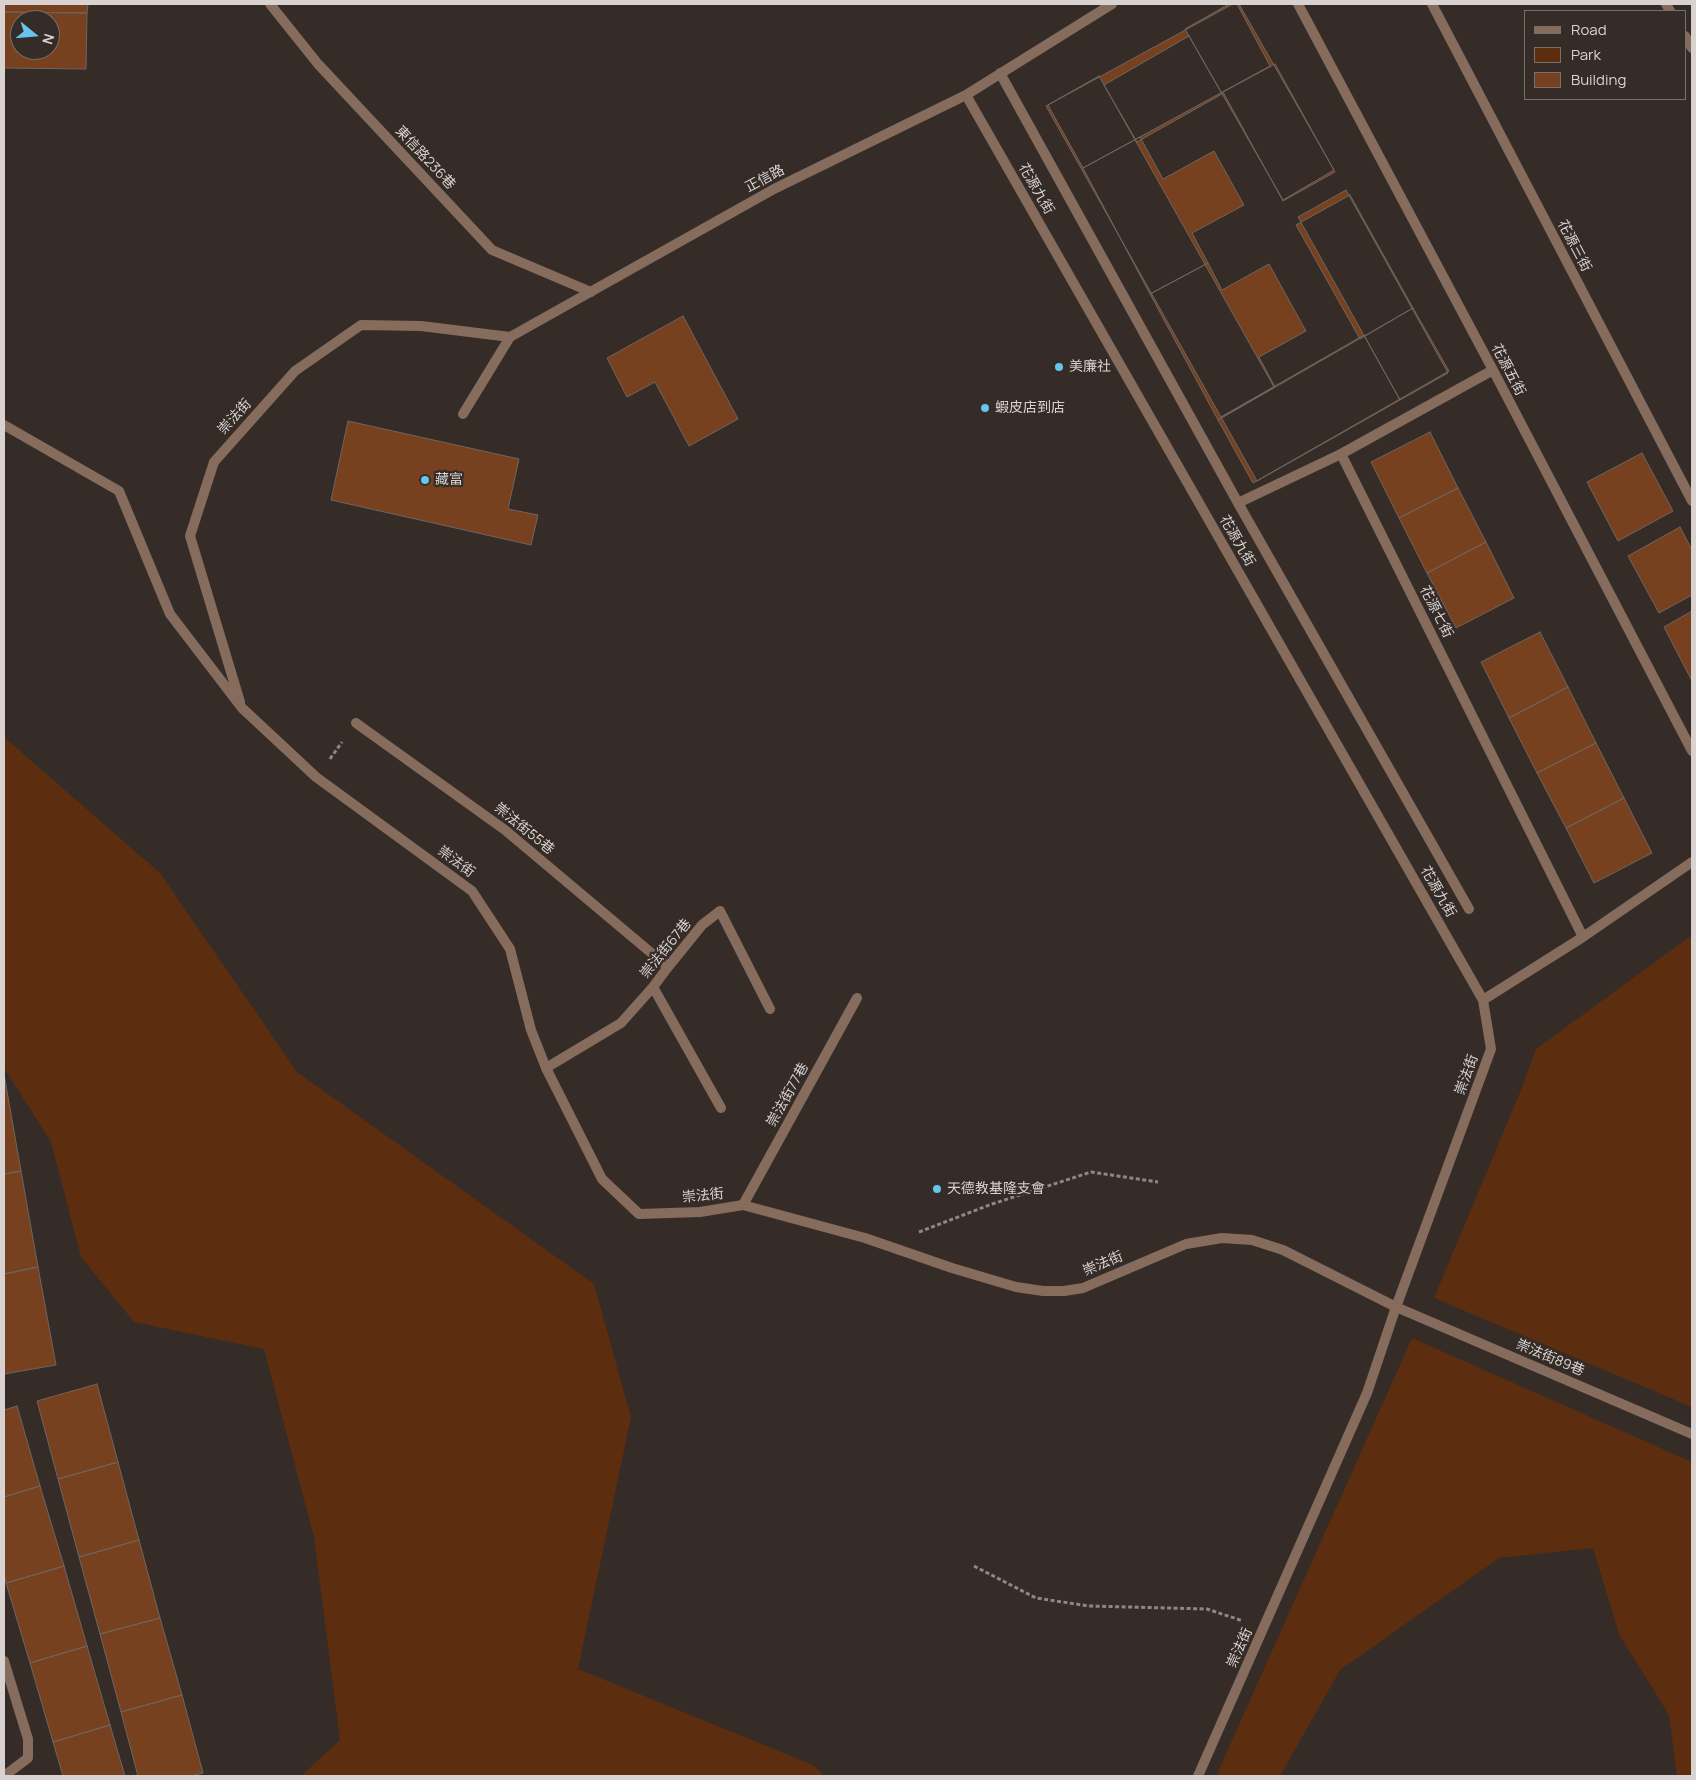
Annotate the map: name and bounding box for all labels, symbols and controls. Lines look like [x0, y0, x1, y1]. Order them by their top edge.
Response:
north arrow [10, 10, 60, 60]
legend [1524, 10, 1686, 100]
text: Road [1571, 19, 1607, 40]
text: N [38, 32, 59, 47]
text: Park [1571, 44, 1601, 65]
text: Building [1571, 69, 1626, 90]
street label: 東信路236巷 [391, 123, 459, 193]
street label: 花源九街 [1015, 161, 1057, 217]
street label: 正信路 [743, 162, 787, 196]
street label: 花源三街 [1553, 217, 1595, 275]
street label: 花源五街 [1487, 341, 1529, 399]
place label: 美廉社 [1069, 359, 1111, 375]
marker: 美廉社 [1053, 361, 1065, 373]
street label: 崇法街 [215, 396, 255, 438]
place label: 蝦皮店到店 [995, 400, 1065, 416]
marker: 蝦皮店到店 [979, 402, 991, 414]
place label: 藏富 [435, 472, 463, 488]
marker: 藏富 [419, 474, 431, 486]
street label: 花源九街 [1216, 513, 1258, 569]
street label: 花源七街 [1416, 583, 1456, 641]
street label: 崇法街55巷 [491, 800, 557, 858]
street label: 崇法街 [434, 843, 478, 881]
street label: 花源九街 [1417, 864, 1459, 920]
street label: 崇法街67巷 [637, 916, 695, 982]
street label: 崇法街 [1452, 1052, 1482, 1098]
street label: 崇法街77巷 [764, 1060, 812, 1130]
place label: 天德教基隆支會 [947, 1181, 1045, 1197]
marker: 天德教基隆支會 [931, 1183, 943, 1195]
street label: 崇法街 [681, 1185, 725, 1207]
street label: 崇法街 [1080, 1248, 1126, 1280]
street label: 崇法街89巷 [1513, 1336, 1587, 1380]
street label: 崇法街 [1224, 1625, 1256, 1671]

